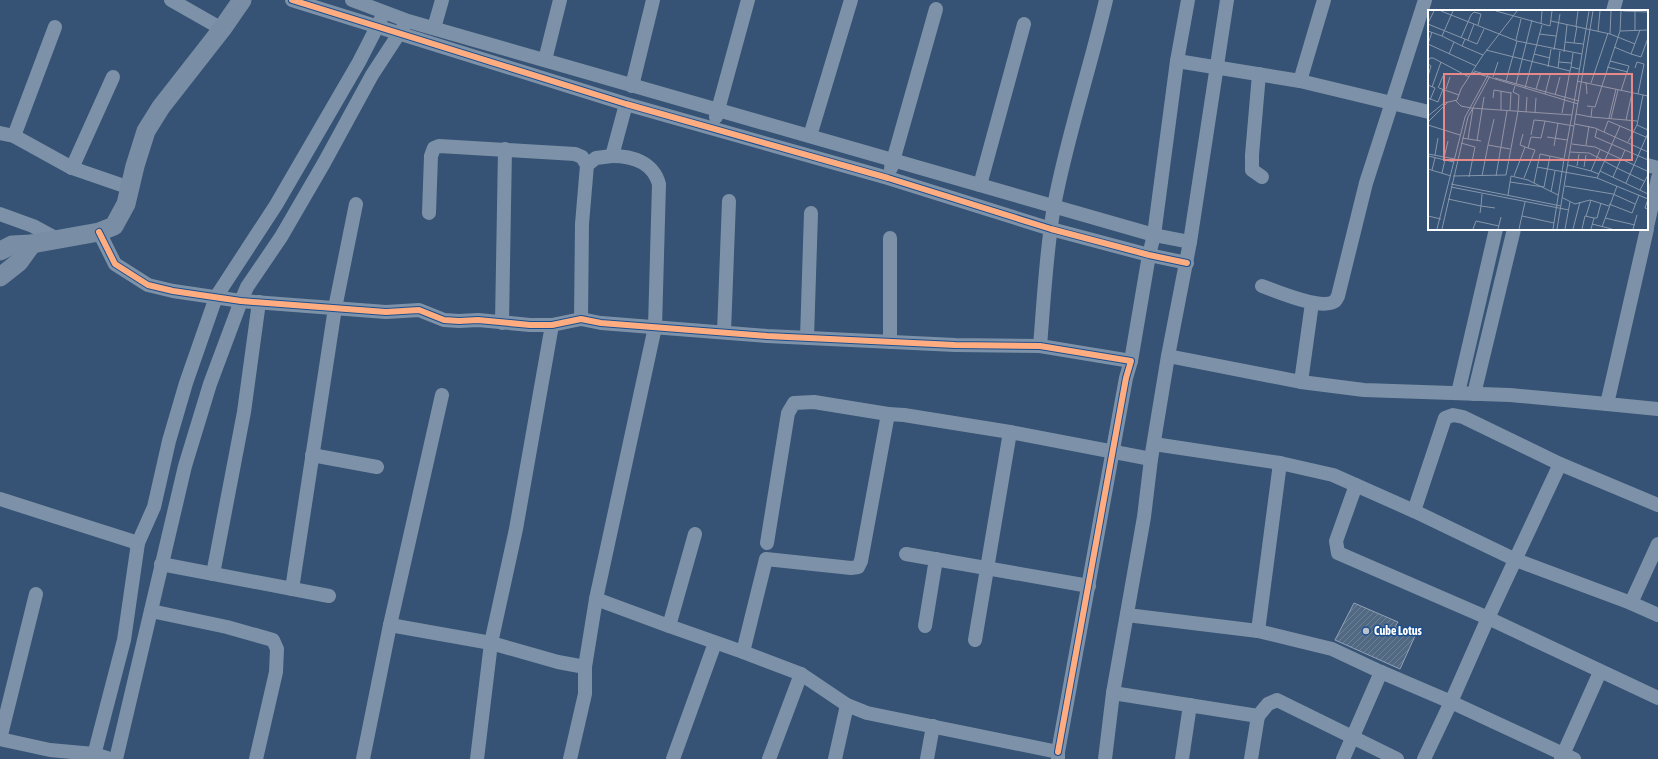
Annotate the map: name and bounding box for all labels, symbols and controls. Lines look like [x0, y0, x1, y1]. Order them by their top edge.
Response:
inset map [1428, 10, 1648, 230]
place label: Cube Lotus [1374, 624, 1423, 638]
marker: Cube Lotus [1361, 626, 1371, 636]

